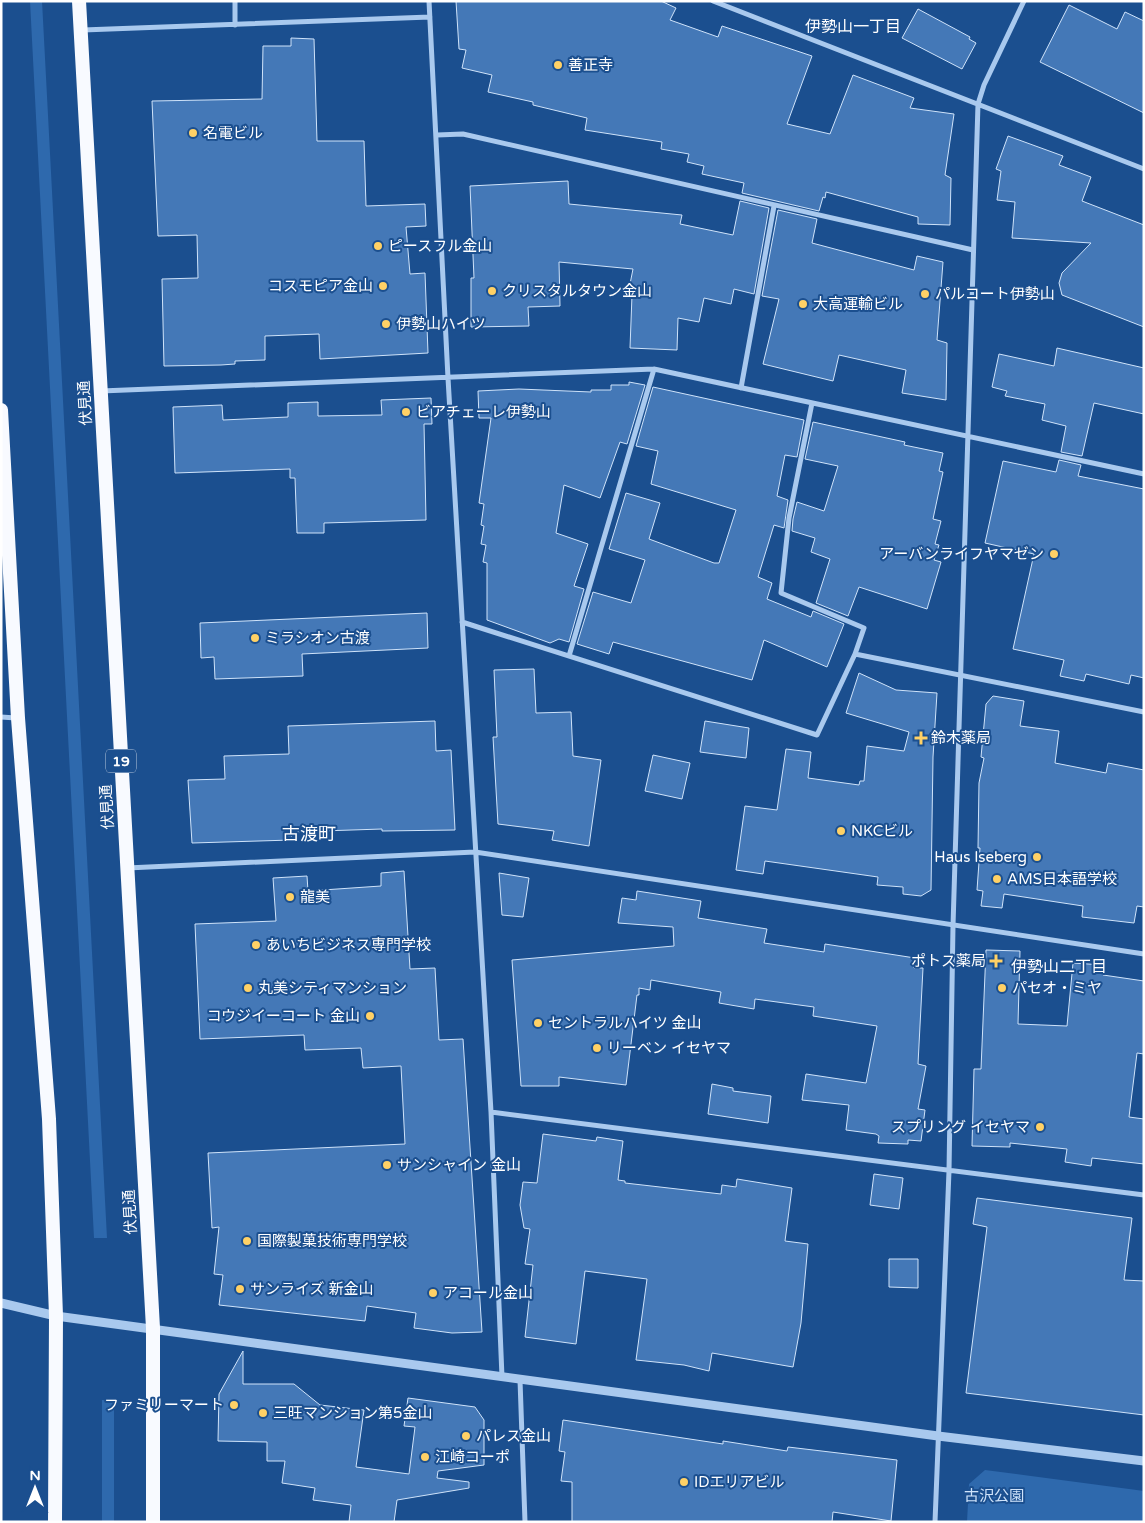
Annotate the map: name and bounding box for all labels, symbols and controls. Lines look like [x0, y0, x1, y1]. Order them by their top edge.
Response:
district label: 伊勢山一丁目 [805, 17, 901, 37]
place label: 善正寺 [568, 56, 613, 74]
marker: 善正寺 [552, 59, 564, 71]
place label: 名電ビル [203, 124, 263, 142]
marker: 名電ビル [187, 127, 199, 139]
place label: ピースフル金山 [388, 237, 492, 255]
marker: ピースフル金山 [372, 240, 384, 252]
place label: コスモピア金山 [268, 277, 373, 295]
marker: コスモピア金山 [377, 280, 389, 292]
place label: クリスタルタウン金山 [502, 282, 652, 300]
marker: クリスタルタウン金山 [486, 285, 498, 297]
place label: パルコート伊勢山 [935, 285, 1055, 303]
marker: パルコート伊勢山 [919, 288, 931, 300]
place label: 大高運輸ビル [813, 295, 903, 313]
marker: 大高運輸ビル [797, 298, 809, 310]
place label: 伊勢山ハイツ [396, 315, 486, 333]
marker: 伊勢山ハイツ [380, 318, 392, 330]
street label: 伏見通 [75, 380, 95, 426]
place label: ビアチェーレ伊勢山 [416, 403, 551, 421]
marker: ビアチェーレ伊勢山 [400, 406, 412, 418]
place label: アーバンライフヤマゼン [879, 545, 1044, 563]
marker: アーバンライフヤマゼン [1048, 548, 1060, 560]
place label: ミラシオン古渡 [265, 629, 370, 647]
marker: ミラシオン古渡 [249, 632, 261, 644]
place label: 鈴木薬局 [931, 729, 991, 747]
marker: 鈴木薬局 [915, 732, 927, 744]
road number: 19 [106, 749, 136, 772]
street label: 伏見通 [97, 784, 117, 830]
place label: NKCビル [851, 822, 913, 840]
district label: 古渡町 [282, 823, 336, 845]
marker: NKCビル [835, 825, 847, 837]
place label: Haus Iseberg [934, 848, 1027, 866]
marker: Haus Iseberg [1031, 851, 1043, 863]
place label: AMS日本語学校 [1007, 870, 1117, 888]
marker: AMS日本語学校 [991, 873, 1003, 885]
place label: 龍美 [300, 888, 330, 906]
marker: 龍美 [284, 891, 296, 903]
place label: あいちビジネス専門学校 [266, 936, 431, 954]
marker: あいちビジネス専門学校 [250, 939, 262, 951]
place label: ポトス薬局 [911, 952, 986, 970]
marker: ポトス薬局 [990, 955, 1002, 967]
district label: 伊勢山二丁目 [1011, 957, 1107, 977]
place label: 丸美シティマンション [258, 979, 407, 997]
place label: パセオ・ミヤ [1012, 979, 1102, 997]
marker: 丸美シティマンション [242, 982, 254, 994]
marker: パセオ・ミヤ [996, 982, 1008, 994]
place label: コウジイーコート 金山 [207, 1007, 360, 1025]
marker: コウジイーコート 金山 [364, 1010, 376, 1022]
place label: セントラルハイツ 金山 [548, 1014, 702, 1032]
marker: セントラルハイツ 金山 [532, 1017, 544, 1029]
place label: リーベン イセヤマ [607, 1039, 731, 1057]
marker: リーベン イセヤマ [591, 1042, 603, 1054]
place label: スプリング イセヤマ [891, 1118, 1030, 1136]
marker: スプリング イセヤマ [1034, 1121, 1046, 1133]
place label: サンシャイン 金山 [397, 1156, 521, 1174]
marker: サンシャイン 金山 [381, 1159, 393, 1171]
street label: 伏見通 [120, 1189, 140, 1235]
place label: 国際製菓技術専門学校 [257, 1232, 407, 1250]
marker: 国際製菓技術専門学校 [241, 1235, 253, 1247]
place label: サンライズ 新金山 [250, 1280, 373, 1298]
marker: サンライズ 新金山 [234, 1283, 246, 1295]
place label: アコール金山 [443, 1284, 533, 1302]
marker: アコール金山 [427, 1287, 439, 1299]
place label: ファミリーマート [104, 1396, 224, 1414]
marker: ファミリーマート [228, 1399, 240, 1411]
place label: 三旺マンション第5金山 [273, 1404, 432, 1422]
marker: 三旺マンション第5金山 [257, 1407, 269, 1419]
place label: パレス金山 [476, 1427, 551, 1445]
marker: パレス金山 [460, 1430, 472, 1442]
place label: 江崎コーポ [435, 1448, 510, 1466]
marker: 江崎コーポ [419, 1451, 431, 1463]
north arrow [10, 1463, 60, 1513]
text: N [29, 1467, 41, 1484]
place label: IDエリアビル [694, 1473, 785, 1491]
marker: IDエリアビル [678, 1476, 690, 1488]
park label: 古沢公園 [964, 1487, 1024, 1505]

